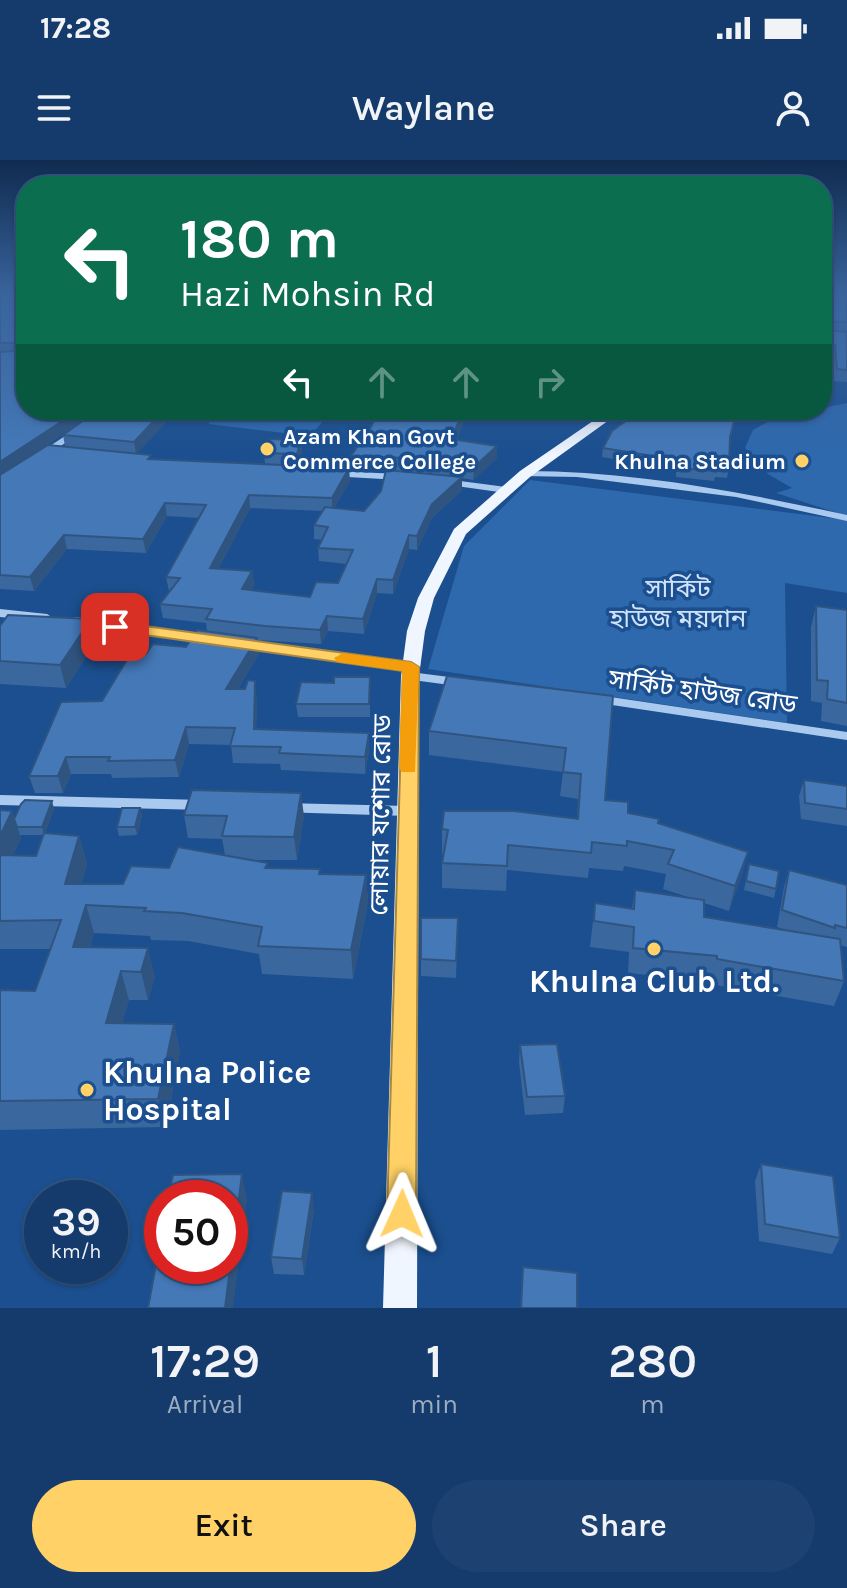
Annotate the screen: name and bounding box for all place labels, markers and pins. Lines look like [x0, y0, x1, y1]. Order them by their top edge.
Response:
place label: Azam Khan Govt Commerce College [283, 424, 476, 475]
marker: Azam Khan Govt Commerce College [258, 440, 276, 458]
place label: Khulna Stadium [614, 449, 786, 475]
marker: Khulna Stadium [793, 452, 811, 470]
pin [81, 593, 149, 661]
marker: Khulna Club Ltd. [645, 940, 663, 958]
place label: Khulna Club Ltd. [529, 963, 779, 1000]
place label: Khulna Police Hospital [103, 1054, 311, 1128]
marker: Khulna Police Hospital [78, 1081, 96, 1099]

